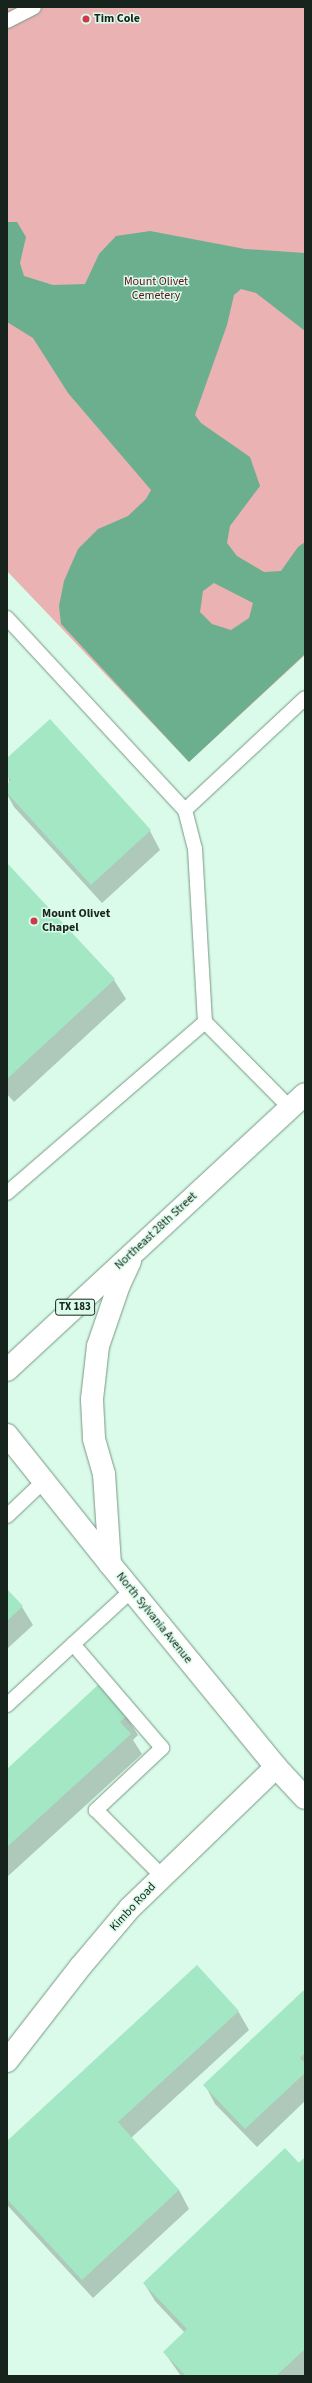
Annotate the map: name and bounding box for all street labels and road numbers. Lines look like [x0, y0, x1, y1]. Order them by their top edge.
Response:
street label: Northeast 28th Street [112, 1189, 200, 1273]
road number: TX 183 [55, 1298, 95, 1316]
street label: North Sylvania Avenue [113, 1570, 195, 1666]
street label: Kimbo Road [107, 1880, 159, 1934]

